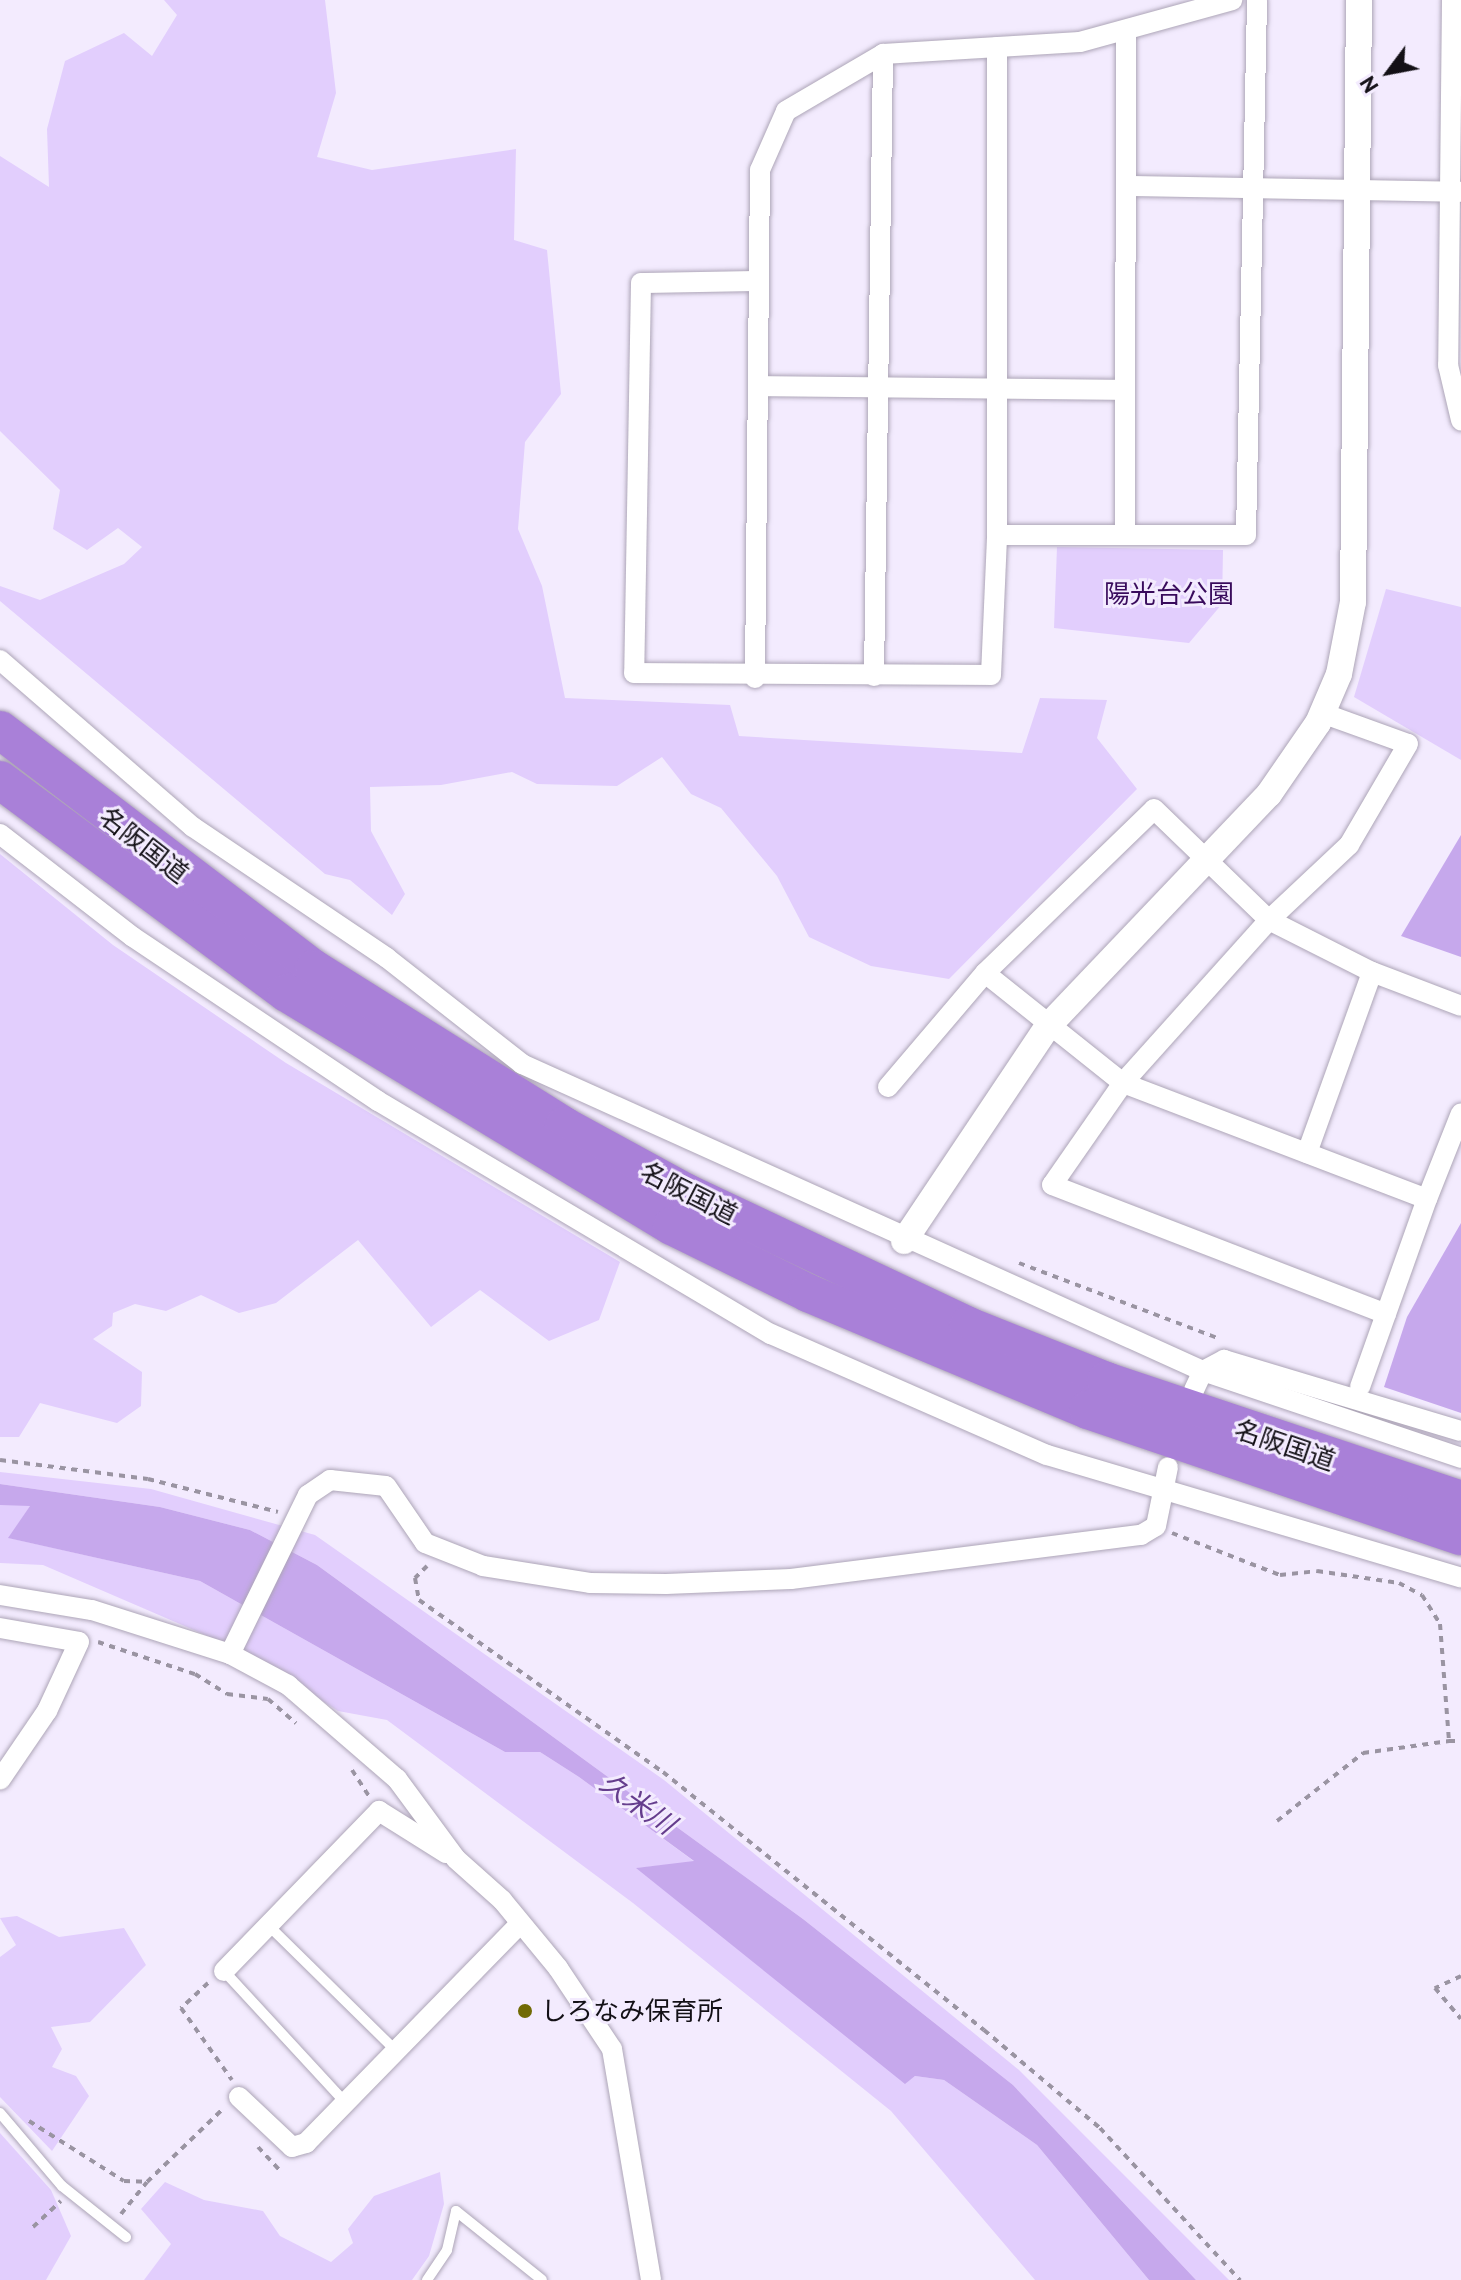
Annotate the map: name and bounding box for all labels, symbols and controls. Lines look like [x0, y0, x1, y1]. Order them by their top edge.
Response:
north arrow [1349, 32, 1429, 112]
text: N [1353, 71, 1384, 98]
park label: 陽光台公園 [1104, 578, 1234, 610]
street label: 名阪国道 [93, 801, 195, 889]
street label: 名阪国道 [636, 1155, 742, 1231]
street label: 名阪国道 [1231, 1413, 1339, 1477]
water label: 久米川 [594, 1765, 682, 1841]
place label: しろなみ保育所 [541, 1995, 723, 2027]
marker: しろなみ保育所 [516, 2002, 534, 2020]

